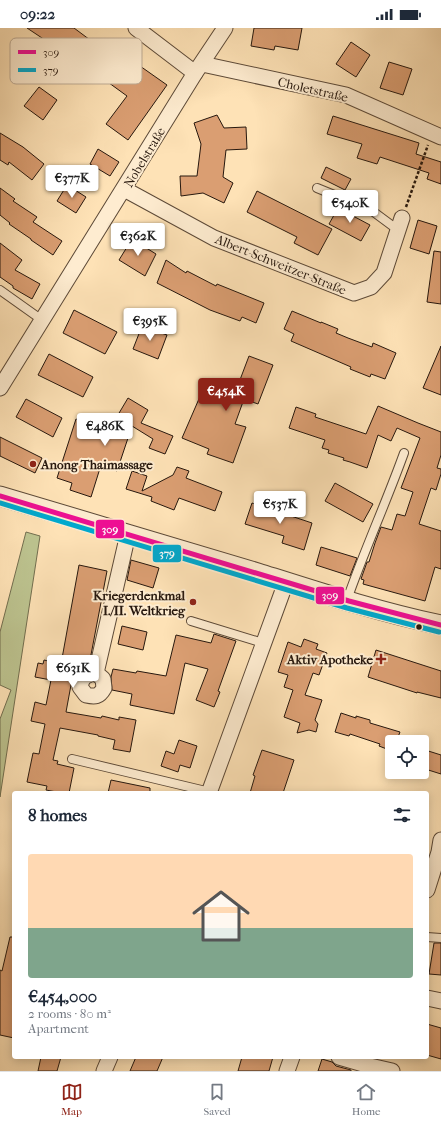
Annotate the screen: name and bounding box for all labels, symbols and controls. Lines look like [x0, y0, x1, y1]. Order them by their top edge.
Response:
text: 09:22 [20, 5, 55, 23]
legend [10, 38, 142, 84]
text: 309 [43, 46, 60, 59]
text: 379 [43, 64, 59, 77]
street label: Choletstraße [276, 74, 350, 105]
street label: Nobelstraße [121, 124, 169, 190]
pin: €377K [44, 165, 100, 199]
text: €377K [54, 170, 90, 185]
pin: €540K [322, 190, 378, 224]
text: €540K [331, 195, 369, 210]
pin: €362K [110, 223, 166, 257]
text: €362K [120, 228, 156, 243]
street label: Albert-Schweitzer-Straße [212, 231, 349, 298]
pin: €395K [122, 308, 178, 342]
text: €395K [133, 313, 167, 328]
pin: €454K [198, 378, 254, 412]
text: €454K [207, 383, 245, 398]
pin: €486K [77, 413, 133, 447]
text: €486K [86, 418, 124, 433]
place label: Anong Thaimassage [40, 457, 153, 473]
marker: Anong Thaimassage [28, 459, 38, 469]
pin: €537K [252, 491, 308, 525]
text: €537K [263, 496, 297, 511]
line badge: 309 [95, 519, 125, 539]
text: 309 [102, 523, 118, 536]
line badge: 379 [152, 544, 182, 563]
text: 379 [159, 547, 175, 560]
line badge: 309 [315, 586, 345, 605]
place label: Kriegerdenkmal I./II. Weltkrieg [93, 588, 186, 619]
text: 309 [322, 589, 338, 602]
marker: Kriegerdenkmal I./II. Weltkrieg [188, 597, 198, 607]
unlabelled marker [414, 622, 424, 632]
place label: Aktiv Apotheke [286, 652, 374, 668]
marker: Aktiv Apotheke [376, 654, 386, 664]
pin: €631K [45, 655, 101, 689]
text: €631K [56, 660, 90, 675]
map controls [385, 735, 429, 779]
button: locate [385, 735, 429, 779]
icon: filters [391, 804, 413, 826]
text: 8 homes [28, 805, 87, 825]
icon: home [185, 880, 257, 952]
text: €454,000 [28, 986, 97, 1006]
text: 2 rooms · 80 m² [28, 1006, 111, 1021]
text: Apartment [28, 1021, 89, 1036]
tab: Map [61, 1081, 83, 1118]
tab: Saved [204, 1081, 231, 1118]
tab: Home [352, 1081, 380, 1118]

